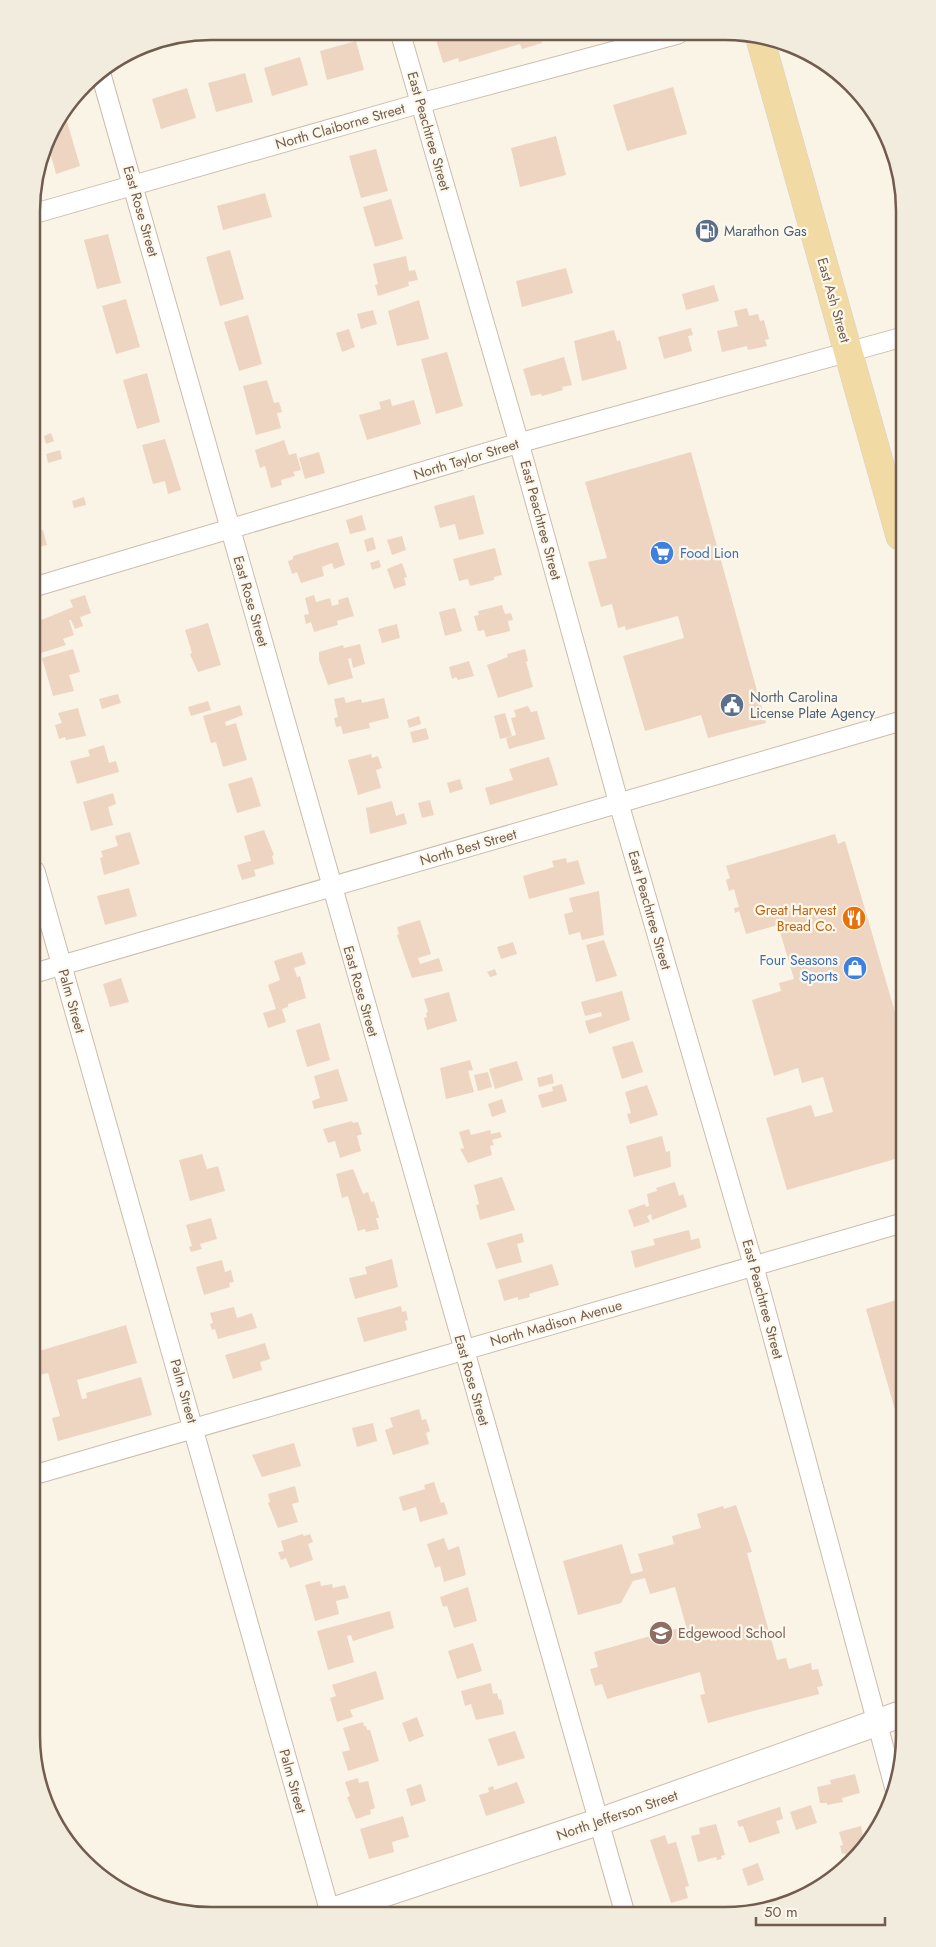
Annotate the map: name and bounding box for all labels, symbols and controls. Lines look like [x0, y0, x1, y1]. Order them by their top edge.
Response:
street label: East Peachtree Street [402, 69, 456, 193]
street label: North Claiborne Street [273, 98, 408, 154]
street label: East Rose Street [118, 163, 164, 259]
fuel station icon: Marathon Gas [694, 218, 720, 244]
place label: Marathon Gas [724, 221, 807, 241]
street label: East Ash Street [812, 255, 856, 345]
street label: North Taylor Street [411, 433, 522, 485]
street label: East Peachtree Street [515, 458, 567, 583]
supermarket icon: Food Lion [649, 540, 675, 566]
place label: Food Lion [680, 543, 739, 563]
street label: East Rose Street [228, 553, 274, 649]
place label: North Carolina License Plate Agency [750, 687, 876, 723]
public building icon: North Carolina License Plate Agency [719, 692, 745, 718]
street label: North Best Street [417, 823, 519, 870]
street label: East Peachtree Street [623, 848, 677, 972]
place label: Great Harvest Bread Co. [755, 900, 837, 936]
restaurant icon: Great Harvest Bread Co. [841, 905, 867, 931]
street label: East Rose Street [338, 943, 384, 1039]
place label: Four Seasons Sports [760, 950, 838, 986]
shop icon: Four Seasons Sports [842, 955, 868, 981]
street label: Palm Street [53, 967, 91, 1036]
street label: East Peachtree Street [737, 1237, 789, 1362]
street label: North Madison Avenue [488, 1295, 624, 1351]
street label: East Rose Street [449, 1332, 495, 1428]
street label: Palm Street [165, 1357, 203, 1426]
school or university icon: Edgewood School [648, 1620, 674, 1646]
place label: Edgewood School [678, 1623, 786, 1643]
street label: Palm Street [274, 1747, 312, 1816]
street label: North Jefferson Street [554, 1785, 681, 1845]
scale bar [756, 1894, 885, 1926]
text: 50 m [764, 1901, 798, 1923]

